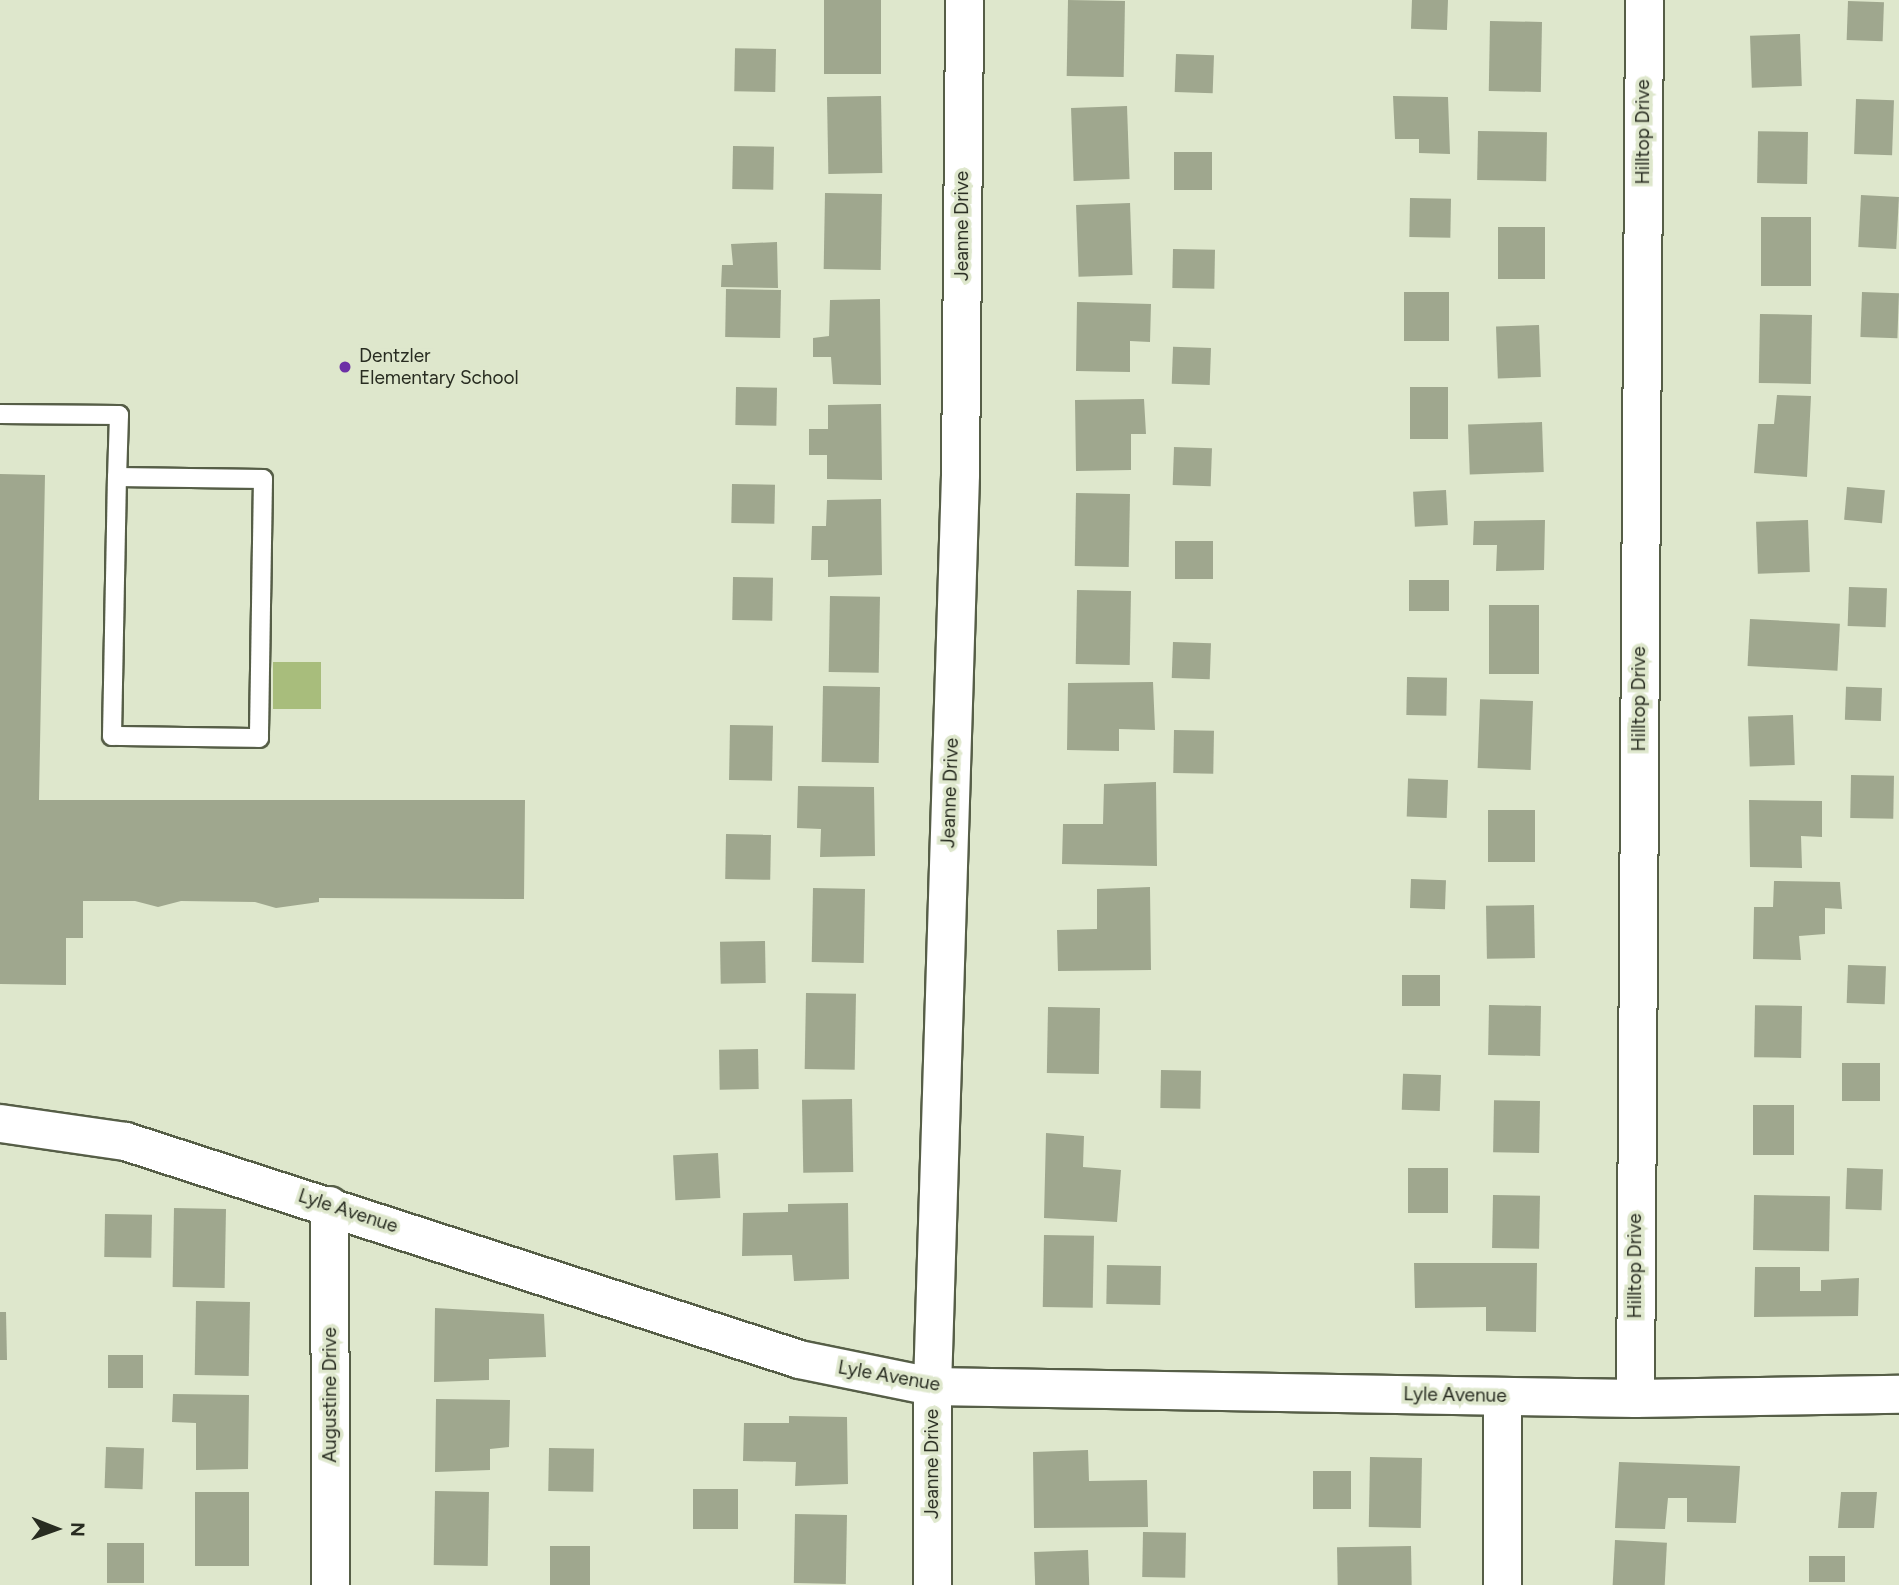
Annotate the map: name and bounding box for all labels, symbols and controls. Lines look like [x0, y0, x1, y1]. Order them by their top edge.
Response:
street label: Hilltop Drive [1632, 79, 1654, 185]
street label: Jeanne Drive [951, 171, 973, 281]
place label: Dentzler Elementary School [359, 345, 519, 389]
marker: Dentzler Elementary School [337, 359, 353, 375]
street label: Hilltop Drive [1628, 646, 1650, 752]
street label: Jeanne Drive [937, 738, 963, 848]
street label: Lyle Avenue [295, 1184, 401, 1238]
street label: Hilltop Drive [1624, 1213, 1646, 1319]
street label: Augustine Drive [319, 1327, 341, 1463]
street label: Lyle Avenue [836, 1356, 942, 1396]
street label: Lyle Avenue [1403, 1383, 1507, 1407]
street label: Jeanne Drive [921, 1409, 943, 1519]
north arrow [21, 1494, 91, 1564]
text: N [66, 1522, 89, 1537]

